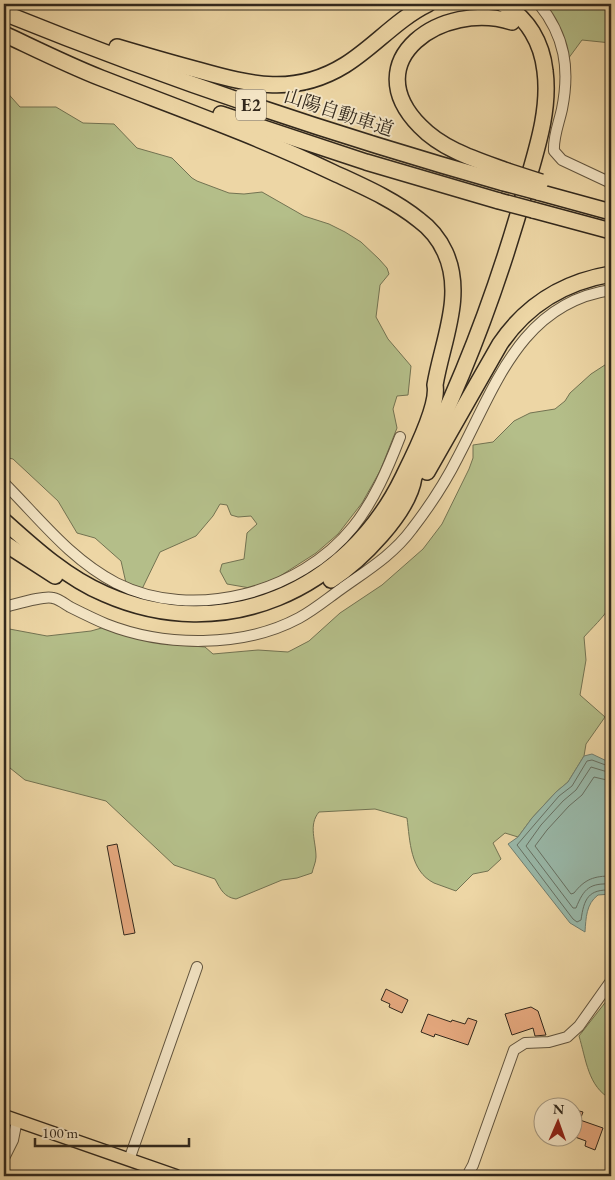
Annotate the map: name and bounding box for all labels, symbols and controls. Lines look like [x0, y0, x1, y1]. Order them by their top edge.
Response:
street label: 山陽自動車道 [281, 83, 397, 142]
road number: E2 [236, 90, 266, 120]
north arrow [532, 1098, 582, 1148]
text: N [552, 1100, 565, 1118]
scale bar [35, 1115, 189, 1147]
text: 100 m [42, 1123, 79, 1142]

